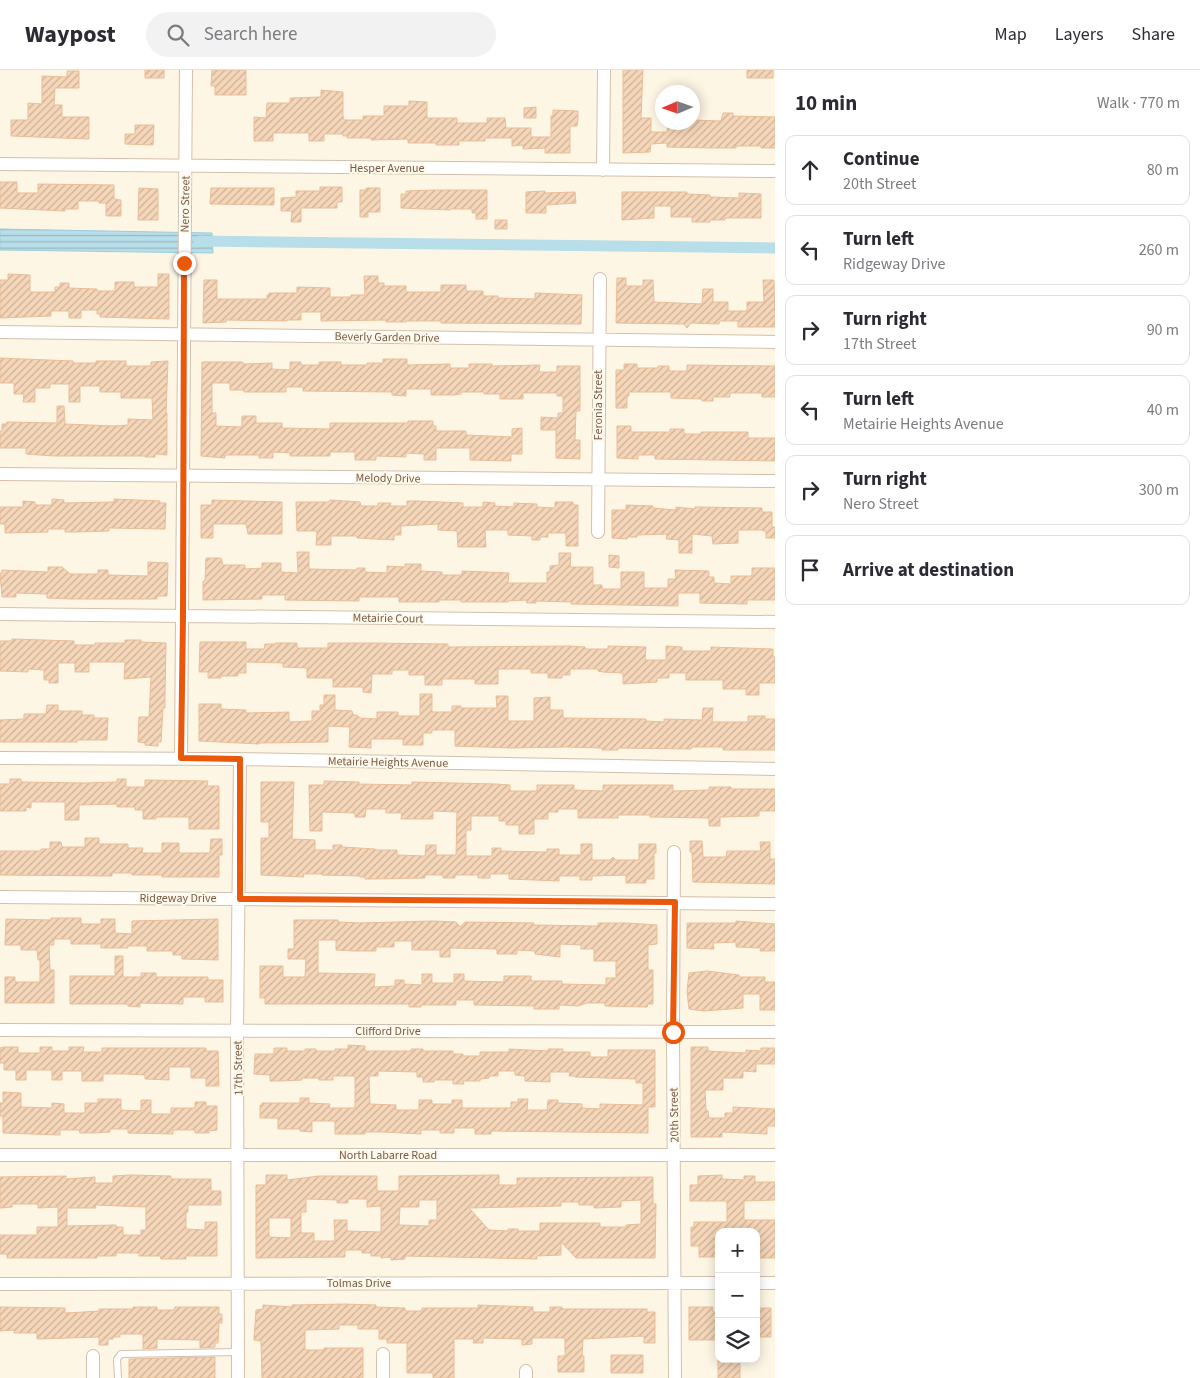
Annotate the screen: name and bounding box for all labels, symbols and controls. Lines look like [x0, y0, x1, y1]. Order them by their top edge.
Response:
search box [146, 12, 496, 57]
text: Waypost [25, 17, 116, 52]
icon: search [164, 21, 192, 49]
text: Search here [204, 21, 297, 48]
text: Map [995, 22, 1027, 47]
text: Layers [1055, 22, 1104, 47]
text: Share [1132, 22, 1175, 47]
north arrow [655, 85, 700, 130]
text: 10 min [795, 88, 857, 118]
text: Walk · 770 m [1097, 92, 1180, 114]
text: Continue [843, 146, 920, 173]
icon: ahead [796, 156, 824, 184]
text: 80 m [1147, 159, 1179, 181]
street label: Hesper Avenue [350, 160, 425, 177]
text: 20th Street [843, 173, 916, 195]
street label: Nero Street [177, 175, 194, 233]
text: Turn left [843, 226, 914, 253]
icon: left [796, 236, 824, 264]
text: 260 m [1139, 239, 1179, 261]
route end [173, 252, 196, 275]
text: Ridgeway Drive [843, 253, 946, 275]
text: Turn right [843, 306, 927, 333]
icon: right [796, 316, 824, 344]
text: 90 m [1147, 319, 1179, 341]
street label: Beverly Garden Drive [334, 328, 440, 347]
text: 17th Street [843, 333, 916, 355]
street label: Feronia Street [590, 370, 607, 440]
text: Turn left [843, 386, 914, 413]
icon: left [796, 396, 824, 424]
text: 40 m [1147, 399, 1179, 421]
text: Metairie Heights Avenue [843, 413, 1004, 435]
text: Turn right [843, 466, 927, 493]
street label: Melody Drive [355, 469, 421, 488]
icon: right [796, 476, 824, 504]
text: 300 m [1139, 479, 1179, 501]
text: Nero Street [843, 493, 919, 515]
icon: arrive [796, 556, 824, 584]
text: Arrive at destination [843, 557, 1014, 584]
street label: Metairie Court [352, 609, 424, 628]
street label: Metairie Heights Avenue [328, 753, 448, 772]
street label: Ridgeway Drive [140, 890, 216, 907]
route start [662, 1021, 685, 1044]
street label: Clifford Drive [355, 1023, 421, 1040]
street label: 17th Street [230, 1040, 247, 1096]
street label: 20th Street [666, 1087, 683, 1143]
street label: North Labarre Road [339, 1147, 437, 1164]
map controls [715, 1228, 760, 1363]
button: + [715, 1228, 760, 1273]
button: − [715, 1273, 760, 1318]
street label: Tolmas Drive [327, 1275, 391, 1292]
button: layers [715, 1318, 760, 1363]

